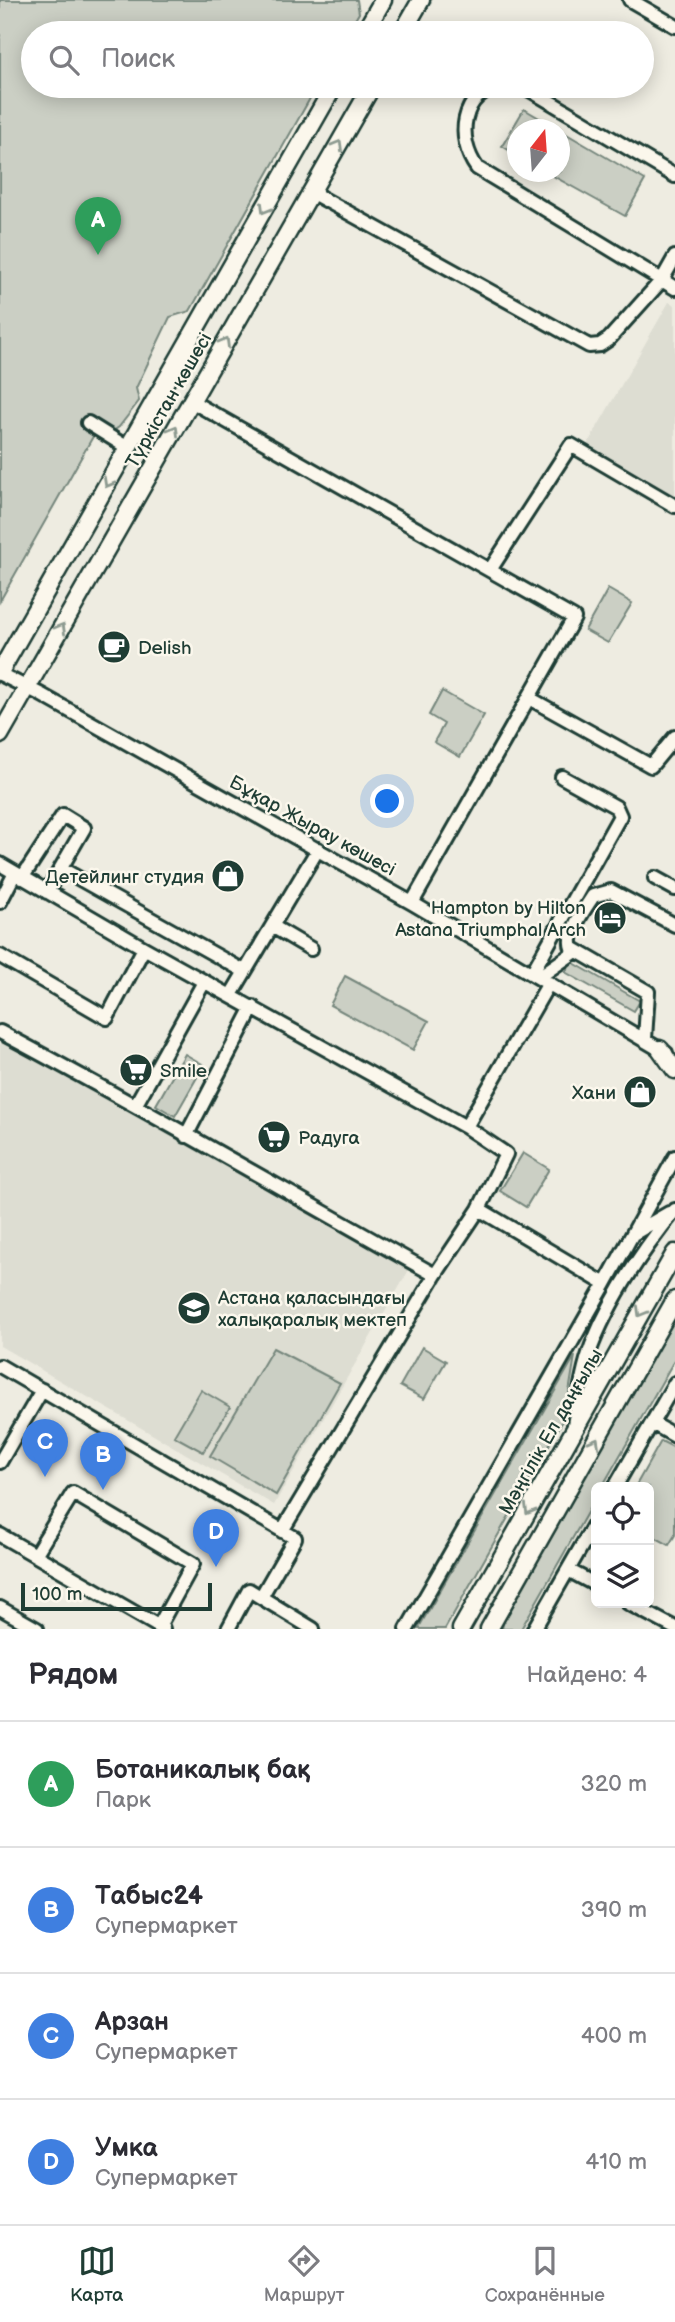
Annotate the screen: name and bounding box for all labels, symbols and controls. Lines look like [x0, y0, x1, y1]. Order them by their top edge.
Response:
search box [21, 21, 654, 98]
icon: search [45, 41, 83, 79]
text: Поиск [101, 44, 175, 75]
north arrow [507, 119, 570, 182]
one-way arrow [330, 139, 343, 152]
pin: A [75, 197, 121, 255]
one-way arrow [260, 202, 273, 214]
street label: Түркістан көшесі [121, 329, 217, 472]
one-way arrow [217, 337, 230, 349]
one-way arrow [166, 425, 179, 438]
one-way arrow [103, 476, 116, 489]
one-way arrow [53, 622, 66, 635]
cafe icon: Delish [95, 628, 133, 666]
place label: Delish [138, 637, 191, 660]
street label: Бұқар Жырау көшесі [225, 771, 400, 882]
your location [370, 784, 404, 818]
shop icon: Детейлинг студия [209, 857, 247, 895]
place label: Детейлинг студия [45, 866, 204, 889]
place label: Hampton by Hilton Astana Triumphal Arch [395, 897, 586, 942]
hotel icon: Hampton by Hilton Astana Triumphal Arch [591, 899, 629, 937]
supermarket icon: Smile [117, 1051, 155, 1089]
place label: Smile [160, 1060, 207, 1083]
shop icon: Хани [621, 1073, 659, 1111]
place label: Хани [572, 1082, 616, 1105]
supermarket icon: Радуга [255, 1118, 293, 1156]
place label: Радуга [298, 1127, 360, 1150]
place label: Астана қаласындағы халықаралық мектеп [217, 1287, 407, 1332]
school or university icon: Астана қаласындағы халықаралық мектеп [175, 1289, 213, 1327]
one-way arrow [636, 1305, 649, 1318]
street label: Мәңгілік Ел даңғылы [494, 1345, 608, 1519]
pin: C [22, 1419, 68, 1477]
pin: B [80, 1432, 126, 1490]
one-way arrow [587, 1436, 600, 1449]
map controls [591, 1482, 654, 1608]
button: locate [591, 1482, 654, 1545]
one-way arrow [524, 1502, 537, 1515]
pin: D [193, 1509, 239, 1567]
button: layers [591, 1545, 654, 1608]
scale bar [21, 1580, 212, 1612]
text: 100 m [32, 1583, 83, 1606]
text: Рядом [28, 1657, 118, 1693]
text: Найдено: 4 [527, 1661, 647, 1689]
text: Ботаникалық бақ [95, 1755, 310, 1786]
text: A [44, 1770, 58, 1798]
text: 320 m [581, 1770, 647, 1798]
text: Парк [95, 1786, 151, 1814]
text: Табыс24 [95, 1881, 203, 1912]
text: B [43, 1896, 59, 1924]
text: 390 m [581, 1896, 647, 1924]
text: Супермаркет [95, 1912, 238, 1940]
text: Арзан [95, 2007, 169, 2038]
text: C [43, 2022, 59, 2050]
text: 400 m [581, 2022, 647, 2050]
text: Супермаркет [95, 2038, 238, 2066]
text: Умка [95, 2133, 158, 2164]
text: D [43, 2148, 59, 2176]
text: 410 m [585, 2148, 647, 2176]
text: Супермаркет [95, 2164, 238, 2192]
tab: Карта [70, 2242, 124, 2307]
tab: Маршрут [264, 2242, 345, 2307]
tab: Сохранённые [485, 2242, 605, 2307]

